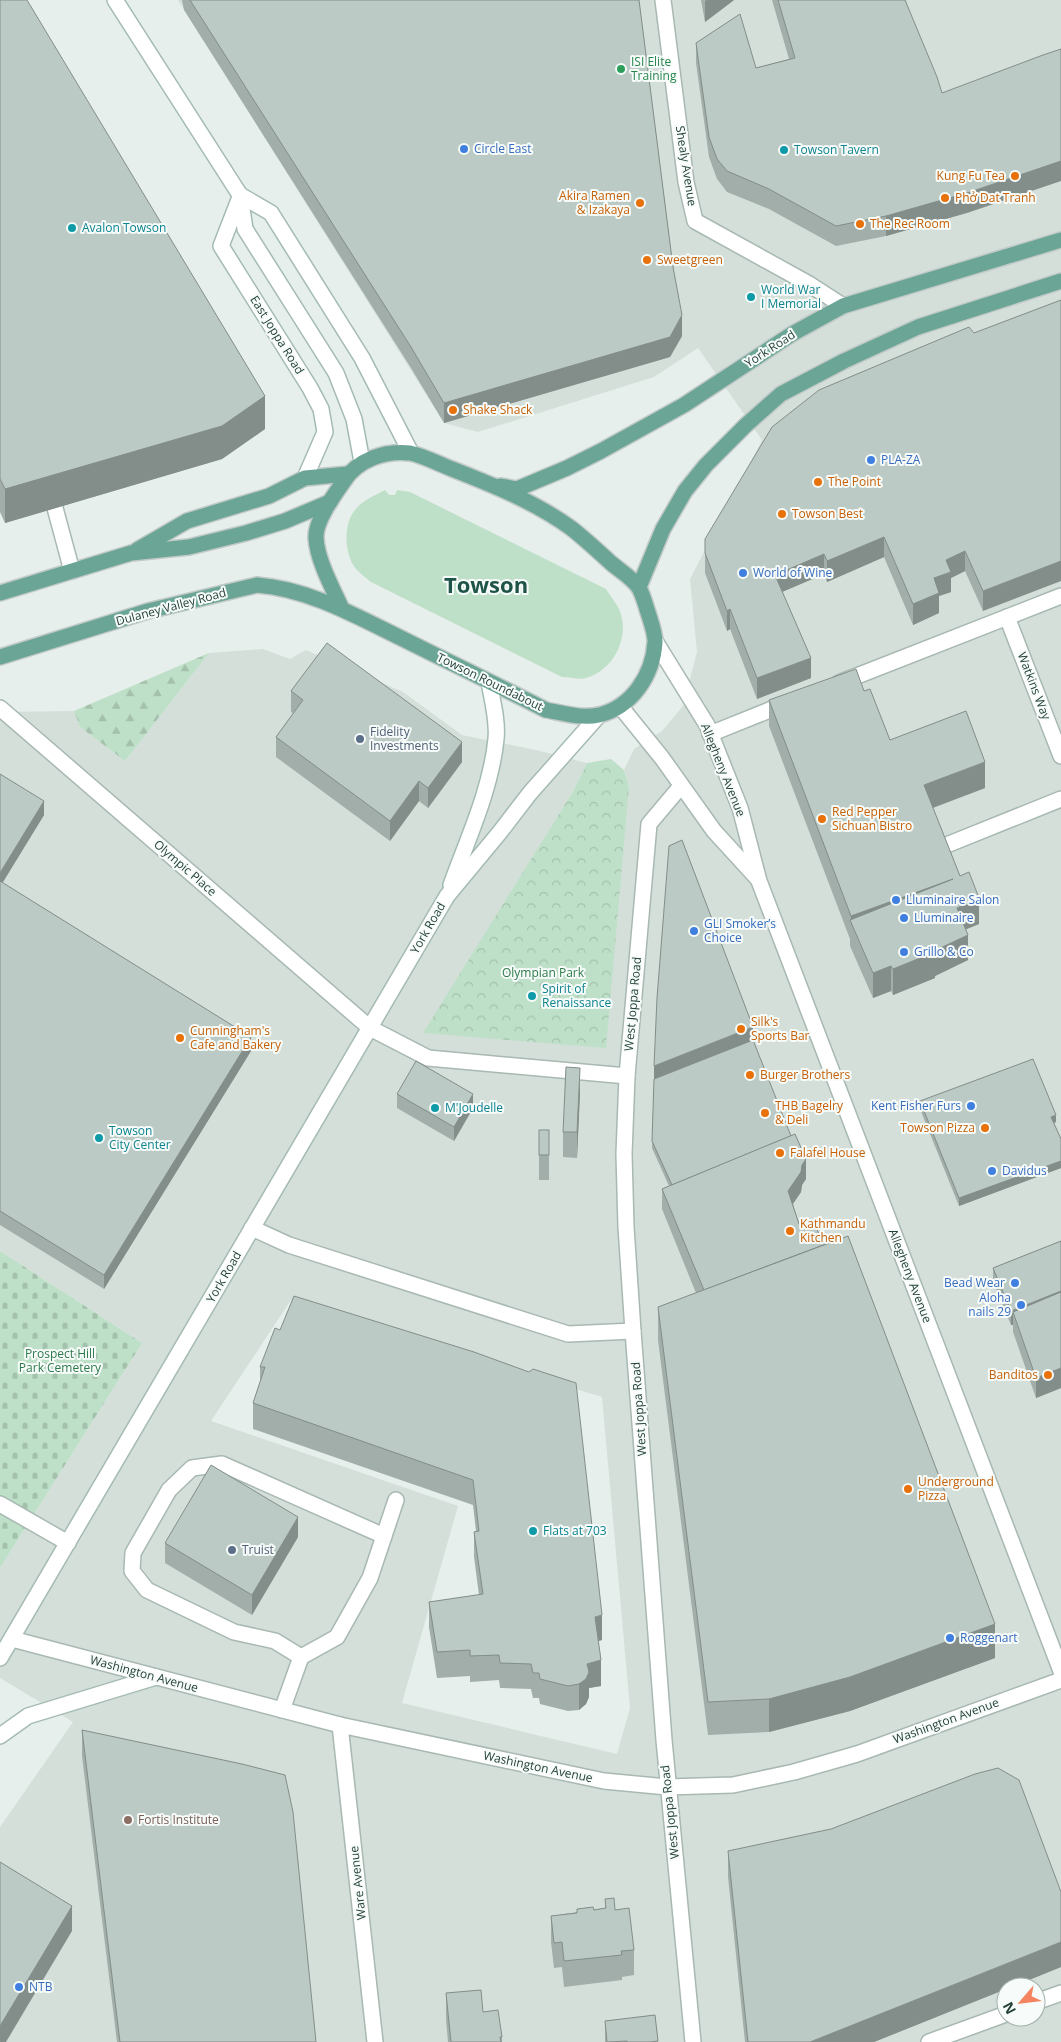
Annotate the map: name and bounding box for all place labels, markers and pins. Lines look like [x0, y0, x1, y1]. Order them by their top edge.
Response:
place label: ISI Elite Training [631, 53, 677, 84]
marker: ISI Elite Training [615, 63, 627, 75]
place label: Circle East [474, 140, 531, 157]
place label: Towson Tavern [794, 141, 879, 158]
marker: Circle East [458, 143, 470, 155]
marker: Towson Tavern [778, 144, 790, 156]
place label: Kung Fu Tea [937, 167, 1005, 184]
marker: Kung Fu Tea [1009, 170, 1021, 182]
place label: Akira Ramen & Izakaya [559, 187, 630, 218]
place label: Phở Dat Tranh [955, 189, 1036, 206]
marker: Phở Dat Tranh [939, 192, 951, 204]
marker: Akira Ramen & Izakaya [634, 197, 646, 209]
place label: The Rec Room [870, 215, 950, 232]
marker: The Rec Room [854, 218, 866, 230]
place label: Avalon Towson [82, 219, 166, 236]
marker: Avalon Towson [66, 222, 78, 234]
place label: Sweetgreen [657, 251, 723, 268]
marker: Sweetgreen [641, 254, 653, 266]
place label: World War I Memorial [761, 281, 821, 312]
marker: World War I Memorial [745, 291, 757, 303]
place label: Shake Shack [463, 401, 533, 418]
marker: Shake Shack [447, 404, 459, 416]
place label: PLA-ZA [881, 451, 921, 468]
marker: PLA-ZA [865, 454, 877, 466]
place label: The Point [828, 473, 881, 490]
marker: The Point [812, 476, 824, 488]
place label: Towson Best [792, 505, 863, 522]
marker: Towson Best [776, 508, 788, 520]
place label: World of Wine [753, 564, 833, 581]
marker: World of Wine [737, 567, 749, 579]
place label: Fidelity Investments [370, 723, 439, 754]
marker: Fidelity Investments [354, 733, 366, 745]
place label: Red Pepper Sichuan Bistro [832, 803, 912, 834]
marker: Red Pepper Sichuan Bistro [816, 813, 828, 825]
place label: Lluminaire Salon [906, 891, 999, 908]
marker: Lluminaire Salon [890, 894, 902, 906]
place label: Lluminaire [914, 909, 974, 926]
marker: Lluminaire [898, 912, 910, 924]
place label: GLI Smoker’s Choice [704, 915, 776, 946]
marker: GLI Smoker’s Choice [688, 925, 700, 937]
place label: Grillo & Co [914, 943, 974, 960]
marker: Grillo & Co [898, 946, 910, 958]
place label: Spirit of Renaissance [542, 980, 611, 1011]
marker: Spirit of Renaissance [526, 990, 538, 1002]
place label: Silk's Sports Bar [751, 1013, 810, 1044]
place label: Cunningham's Cafe and Bakery [190, 1022, 282, 1053]
marker: Silk's Sports Bar [735, 1023, 747, 1035]
marker: Cunningham's Cafe and Bakery [174, 1032, 186, 1044]
place label: Burger Brothers [760, 1066, 850, 1083]
marker: Burger Brothers [744, 1069, 756, 1081]
place label: THB Bagelry & Deli [775, 1097, 844, 1128]
place label: Kent Fisher Furs [871, 1097, 961, 1114]
place label: M'Joudelle [445, 1099, 503, 1116]
marker: Kent Fisher Furs [965, 1100, 977, 1112]
marker: M'Joudelle [429, 1102, 441, 1114]
marker: THB Bagelry & Deli [759, 1107, 771, 1119]
place label: Towson Pizza [900, 1119, 975, 1136]
place label: Towson City Center [109, 1122, 171, 1153]
marker: Towson Pizza [979, 1122, 991, 1134]
marker: Towson City Center [93, 1132, 105, 1144]
place label: Falafel House [790, 1144, 866, 1161]
marker: Falafel House [774, 1147, 786, 1159]
place label: Davidus [1002, 1162, 1047, 1179]
marker: Davidus [986, 1165, 998, 1177]
place label: Kathmandu Kitchen [800, 1215, 866, 1246]
marker: Kathmandu Kitchen [784, 1225, 796, 1237]
place label: Bead Wear [944, 1274, 1005, 1291]
marker: Bead Wear [1009, 1277, 1021, 1289]
place label: Aloha nails 29 [968, 1289, 1011, 1320]
marker: Aloha nails 29 [1015, 1299, 1027, 1311]
place label: Banditos [989, 1366, 1038, 1383]
marker: Banditos [1042, 1369, 1054, 1381]
place label: Underground Pizza [918, 1473, 994, 1504]
marker: Underground Pizza [902, 1483, 914, 1495]
place label: Flats at 703 [543, 1522, 607, 1539]
marker: Flats at 703 [527, 1525, 539, 1537]
place label: Truist [242, 1541, 274, 1558]
marker: Truist [226, 1544, 238, 1556]
place label: Roggenart [960, 1629, 1018, 1646]
marker: Roggenart [944, 1632, 956, 1644]
place label: Fortis Institute [138, 1811, 219, 1828]
marker: Fortis Institute [122, 1814, 134, 1826]
place label: NTB [29, 1978, 53, 1995]
marker: NTB [13, 1981, 25, 1993]

